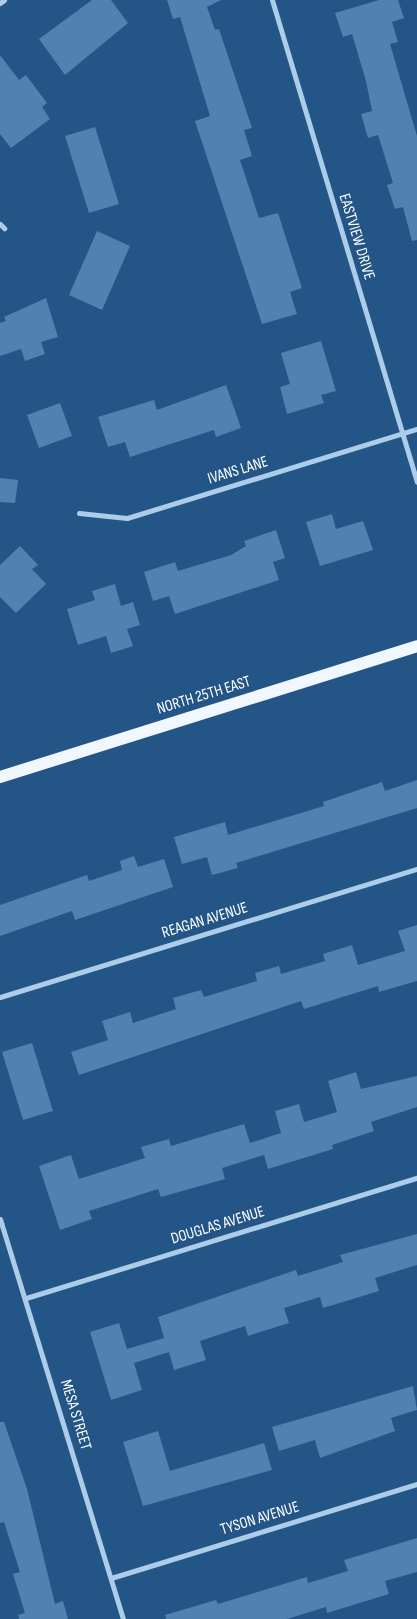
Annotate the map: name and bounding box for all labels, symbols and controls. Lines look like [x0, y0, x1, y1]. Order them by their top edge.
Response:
street label: EASTVIEW DRIVE [334, 192, 378, 282]
street label: IVANS LANE [206, 453, 270, 489]
street label: NORTH 25TH EAST [155, 673, 253, 719]
street label: REAGAN AVENUE [160, 899, 250, 943]
street label: DOUGLAS AVENUE [169, 1203, 267, 1249]
street label: MESA STREET [55, 1377, 95, 1453]
street label: TYSON AVENUE [218, 1498, 302, 1540]

